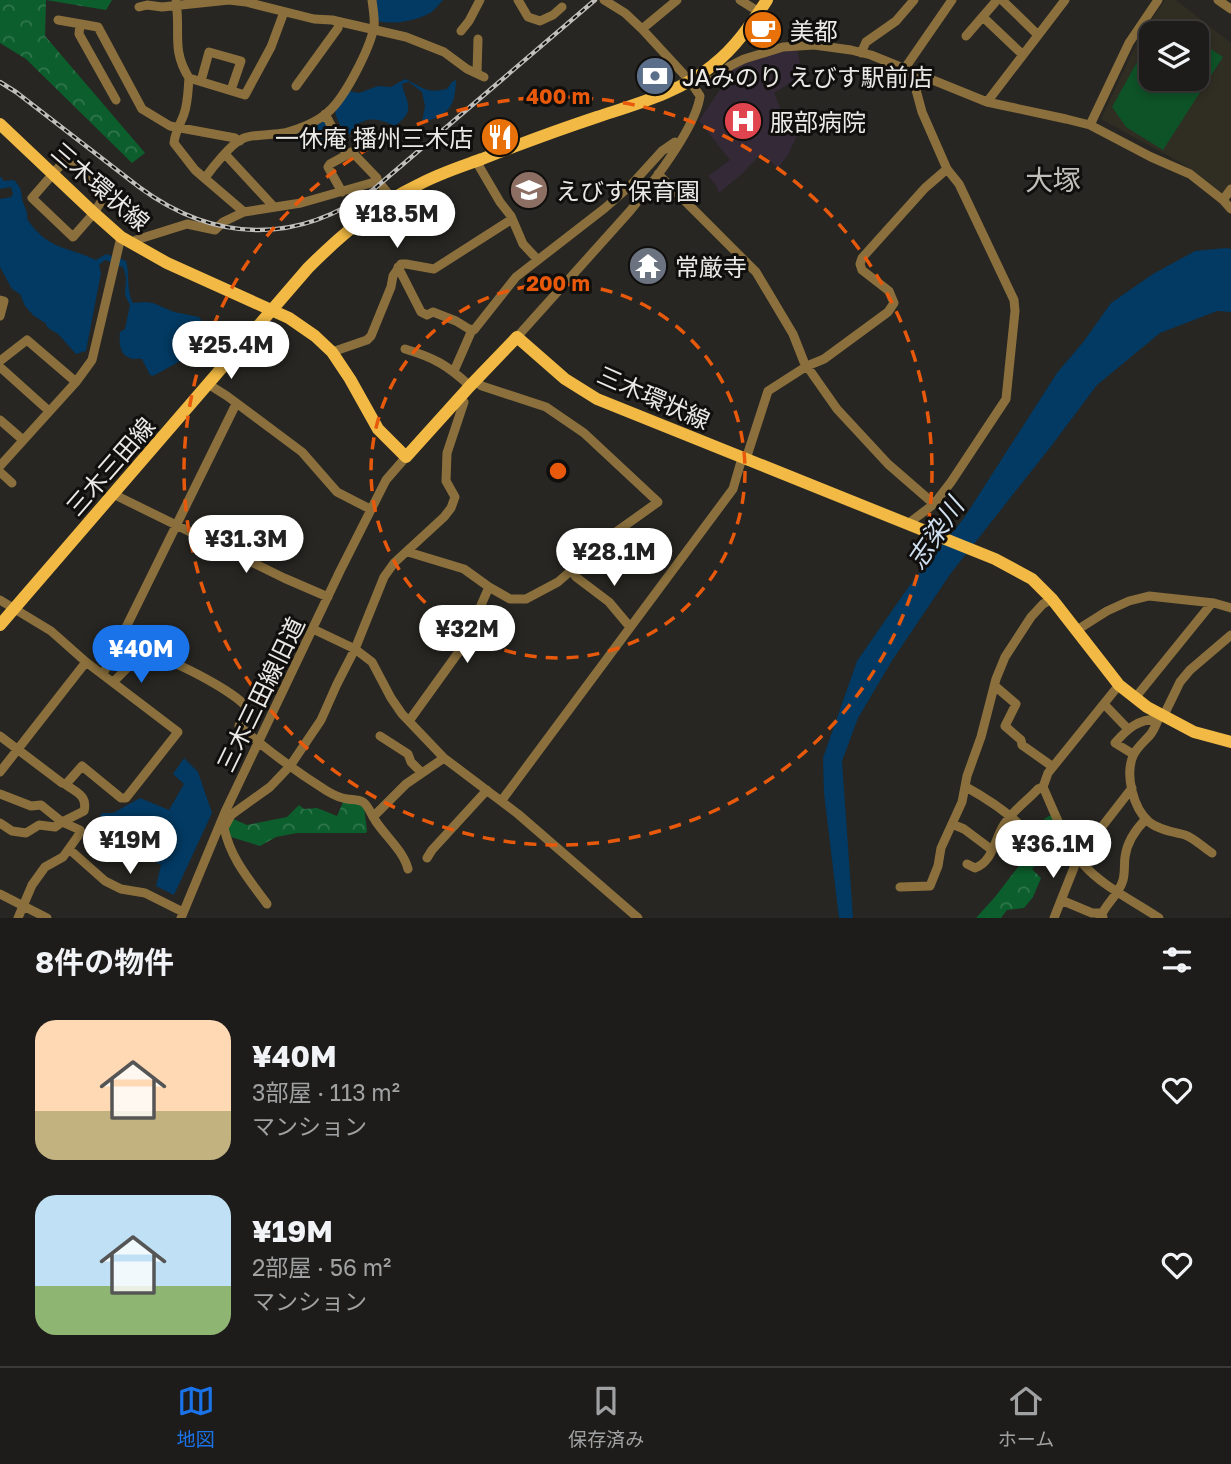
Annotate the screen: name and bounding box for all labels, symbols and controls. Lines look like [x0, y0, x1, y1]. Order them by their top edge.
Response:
cafe icon: 美都 [742, 9, 784, 51]
place label: 美都 [790, 16, 838, 45]
map controls [1139, 21, 1209, 91]
button: layers [1139, 21, 1209, 91]
bank icon: JAみのり えびす駅前店 [634, 55, 676, 97]
place label: JAみのり えびす駅前店 [682, 62, 933, 91]
text: 400 m [526, 83, 590, 109]
hospital icon: 服部病院 [722, 100, 764, 142]
place label: 服部病院 [770, 107, 866, 136]
restaurant icon: 一休庵 播州三木店 [479, 116, 521, 158]
place label: 一休庵 播州三木店 [275, 123, 473, 152]
street label: 三木環状線 [46, 136, 156, 236]
district label: 大塚 [1025, 163, 1081, 196]
school or university icon: えびす保育園 [508, 169, 550, 211]
place label: えびす保育園 [556, 176, 700, 205]
pin: ¥18.5M [340, 190, 454, 250]
text: ¥18.5M [355, 199, 439, 227]
temple icon: 常厳寺 [627, 245, 669, 287]
place label: 常厳寺 [675, 252, 747, 281]
text: 200 m [526, 270, 590, 296]
pin: ¥25.4M [174, 322, 288, 381]
text: ¥25.4M [188, 330, 274, 358]
street label: 三木環状線 [593, 359, 715, 435]
street label: 三木三田線 [60, 411, 160, 521]
centre of rings [546, 459, 570, 483]
water label: 志染川 [900, 490, 971, 574]
pin: ¥31.3M [189, 516, 303, 575]
text: ¥31.3M [205, 524, 287, 552]
pin: ¥28.1M [557, 528, 671, 588]
text: ¥28.1M [572, 537, 656, 565]
pin: ¥32M [426, 606, 508, 665]
street label: 三木三田線旧道 [210, 612, 310, 776]
text: ¥32M [435, 614, 499, 642]
pin: ¥40M [100, 626, 182, 685]
text: ¥40M [109, 634, 173, 662]
pin: ¥19M [89, 816, 171, 876]
pin: ¥36.1M [996, 820, 1110, 880]
text: ¥19M [99, 825, 161, 853]
text: ¥36.1M [1011, 829, 1095, 857]
icon: filters [1158, 941, 1196, 979]
text: 8件の物件 [35, 944, 174, 980]
text: ¥40M [252, 1038, 337, 1074]
icon: home [91, 1048, 175, 1132]
icon: heart [1158, 1071, 1196, 1109]
text: 3部屋 · 113 m² [252, 1078, 400, 1106]
text: マンション [252, 1112, 367, 1140]
text: ¥19M [252, 1213, 333, 1249]
icon: home [91, 1223, 175, 1307]
icon: heart [1158, 1246, 1196, 1284]
text: 2部屋 · 56 m² [252, 1253, 391, 1281]
text: マンション [252, 1287, 367, 1315]
tab: 地図 [177, 1382, 215, 1451]
tab: 保存済み [568, 1382, 644, 1451]
tab: ホーム [998, 1382, 1054, 1451]

